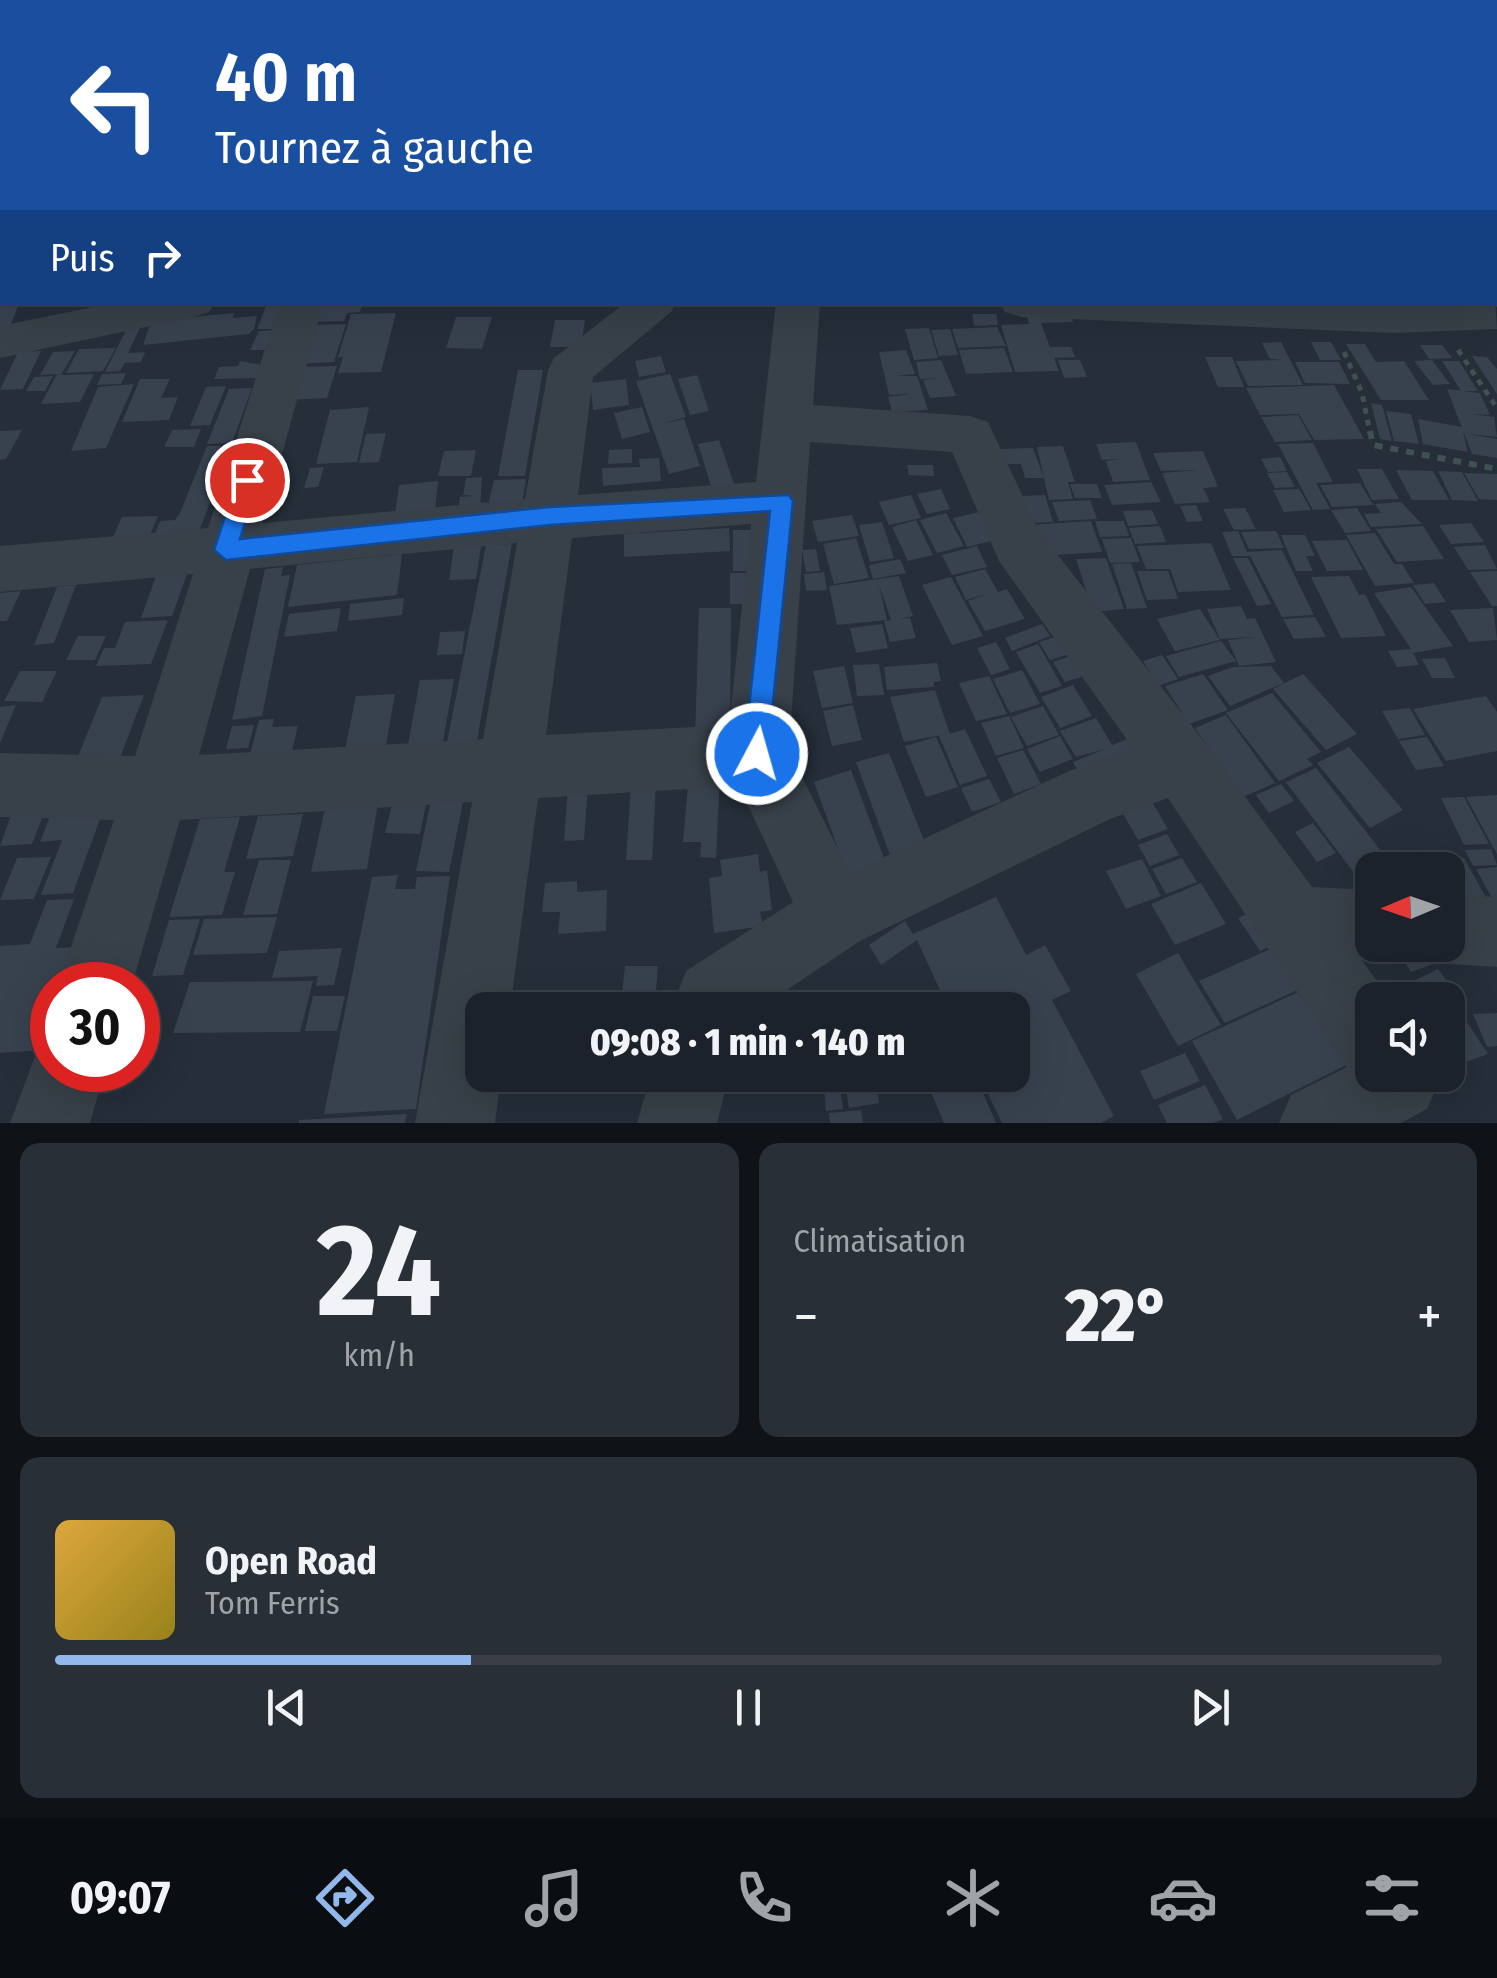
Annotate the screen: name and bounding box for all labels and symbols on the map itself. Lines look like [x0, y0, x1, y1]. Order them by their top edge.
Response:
pin [205, 438, 290, 523]
position arrow [705, 702, 809, 806]
north arrow [1355, 852, 1465, 962]
speed limit sign: 30 [30, 962, 160, 1092]

